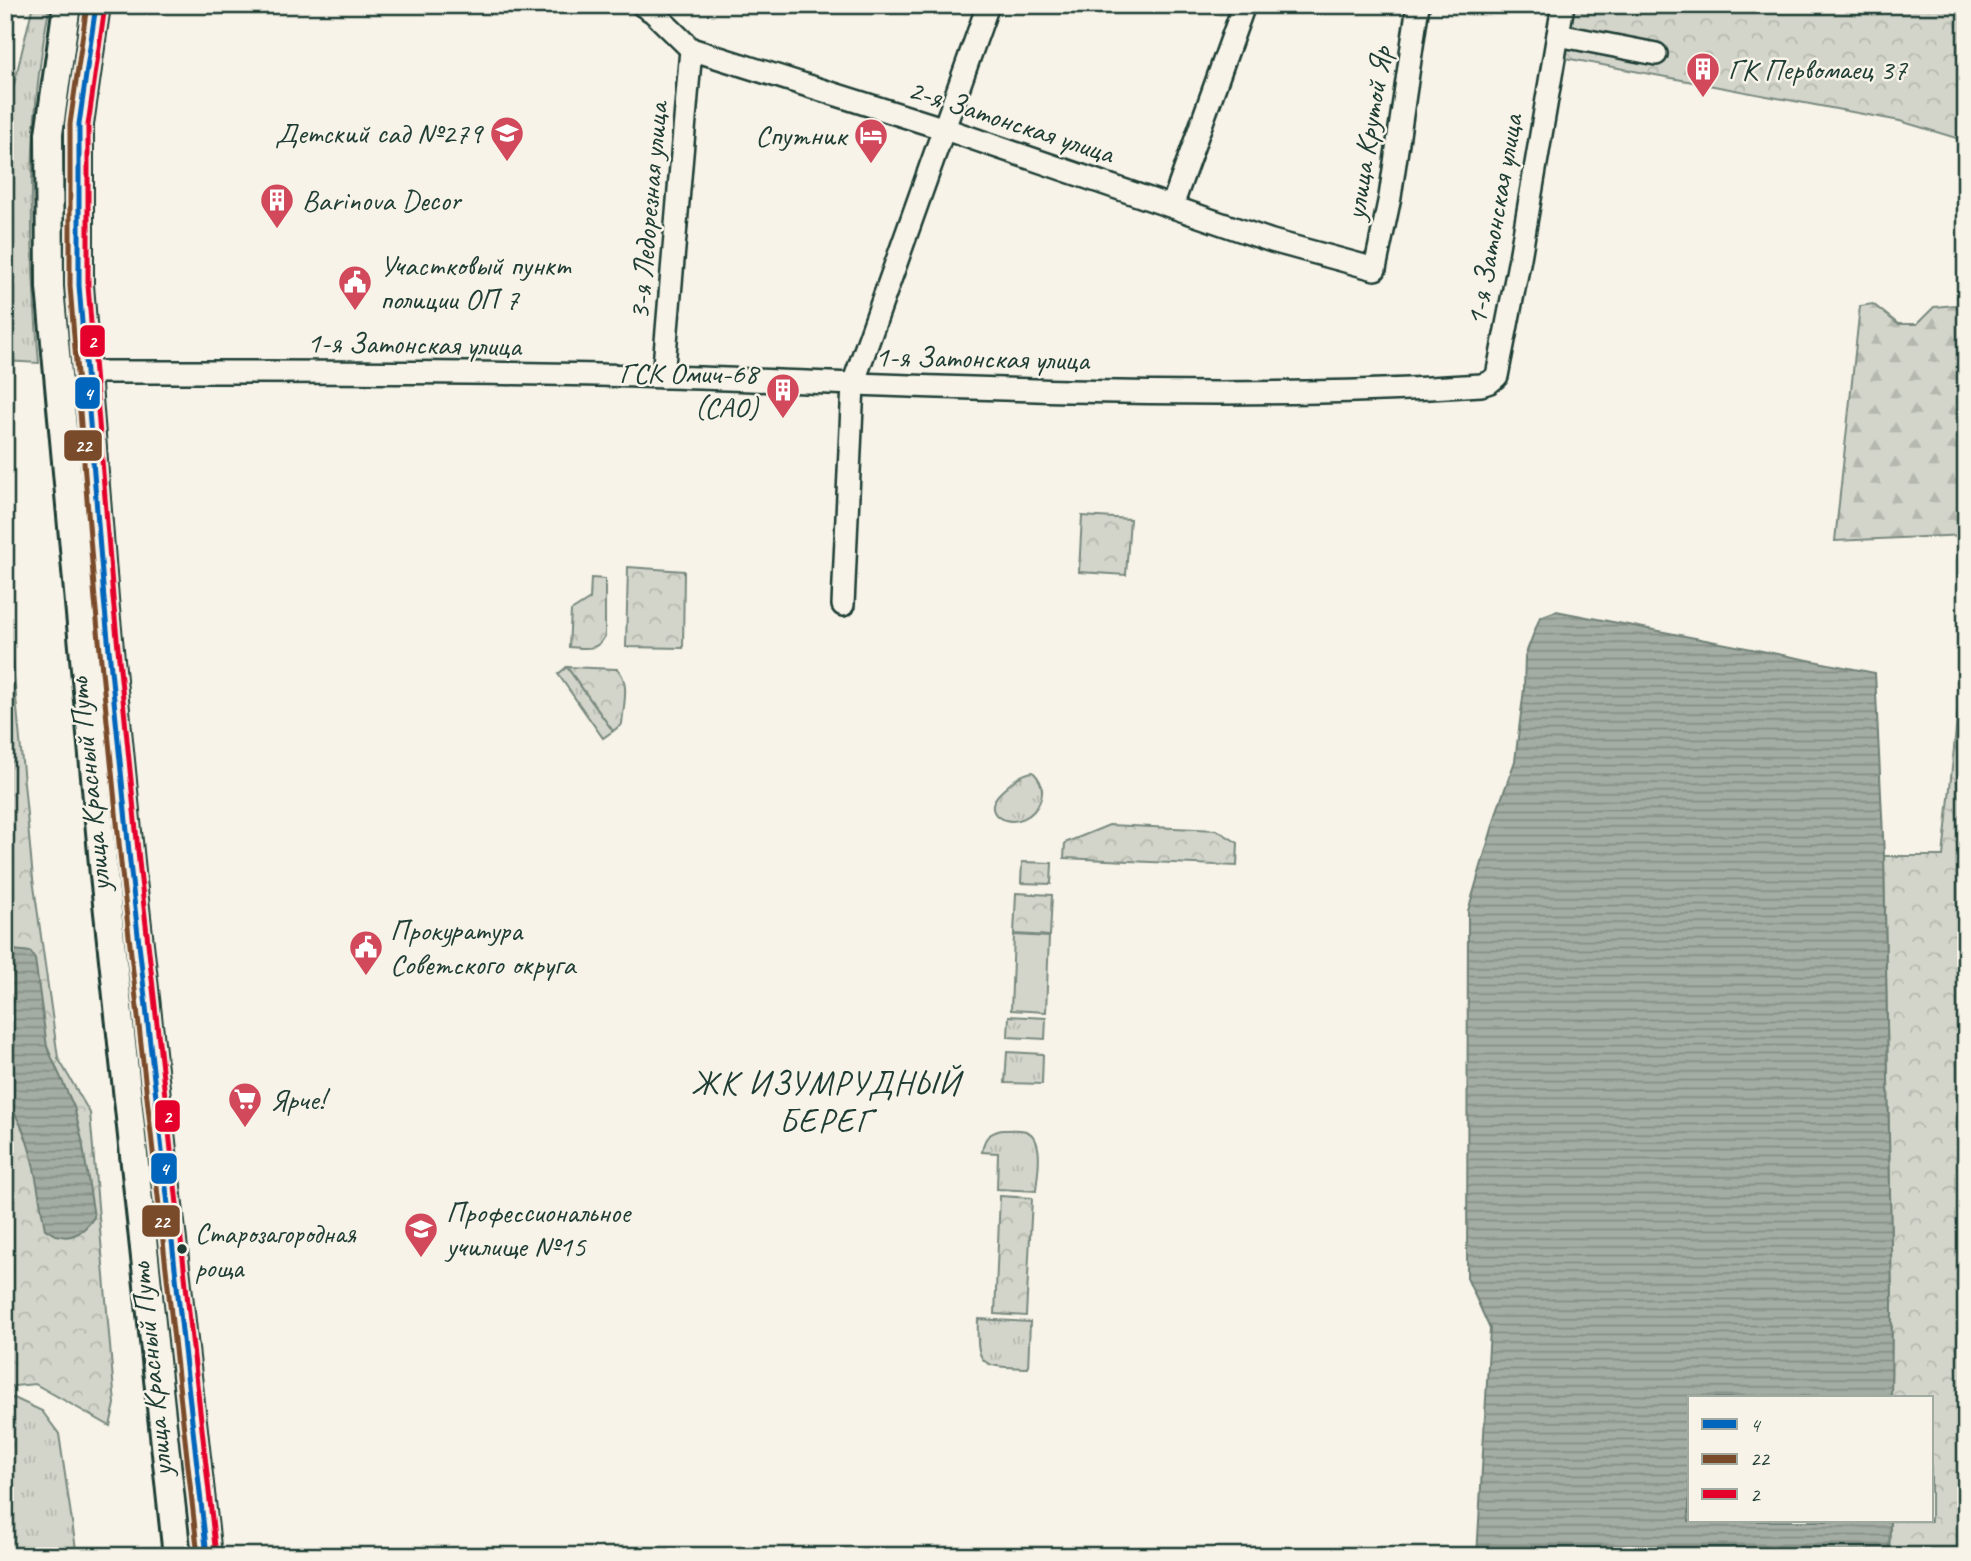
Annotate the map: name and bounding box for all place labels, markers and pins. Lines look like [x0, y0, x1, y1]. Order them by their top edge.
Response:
building icon: ГК Первомаец 37 [1684, 50, 1722, 99]
place label: ГК Первомаец 37 [1728, 50, 1908, 88]
place label: Детский сад №279 [275, 114, 484, 152]
school or university icon: Детский сад №279 [488, 114, 526, 163]
place label: Спутник [755, 116, 849, 154]
hotel icon: Спутник [852, 116, 890, 165]
building icon: Barinova Decor [258, 181, 296, 230]
place label: Barinova Decor [302, 181, 463, 219]
place label: Участковый пункт полиции ОП 7 [380, 246, 572, 318]
public building icon: Участковый пункт полиции ОП 7 [336, 263, 374, 312]
place label: ГСК Омич-68 (САО) [619, 354, 760, 426]
building icon: ГСК Омич-68 (САО) [764, 371, 802, 420]
place label: Прокуратура Советского округа [390, 911, 577, 983]
public building icon: Прокуратура Советского округа [347, 928, 385, 977]
supermarket icon: Ярче! [226, 1080, 264, 1129]
place label: Ярче! [270, 1080, 331, 1118]
place label: Профессиональное училище №15 [444, 1193, 632, 1265]
school or university icon: Профессиональное училище №15 [402, 1210, 440, 1259]
place label: Старозагородная роща [195, 1216, 356, 1285]
marker: Старозагородная роща [175, 1242, 189, 1256]

